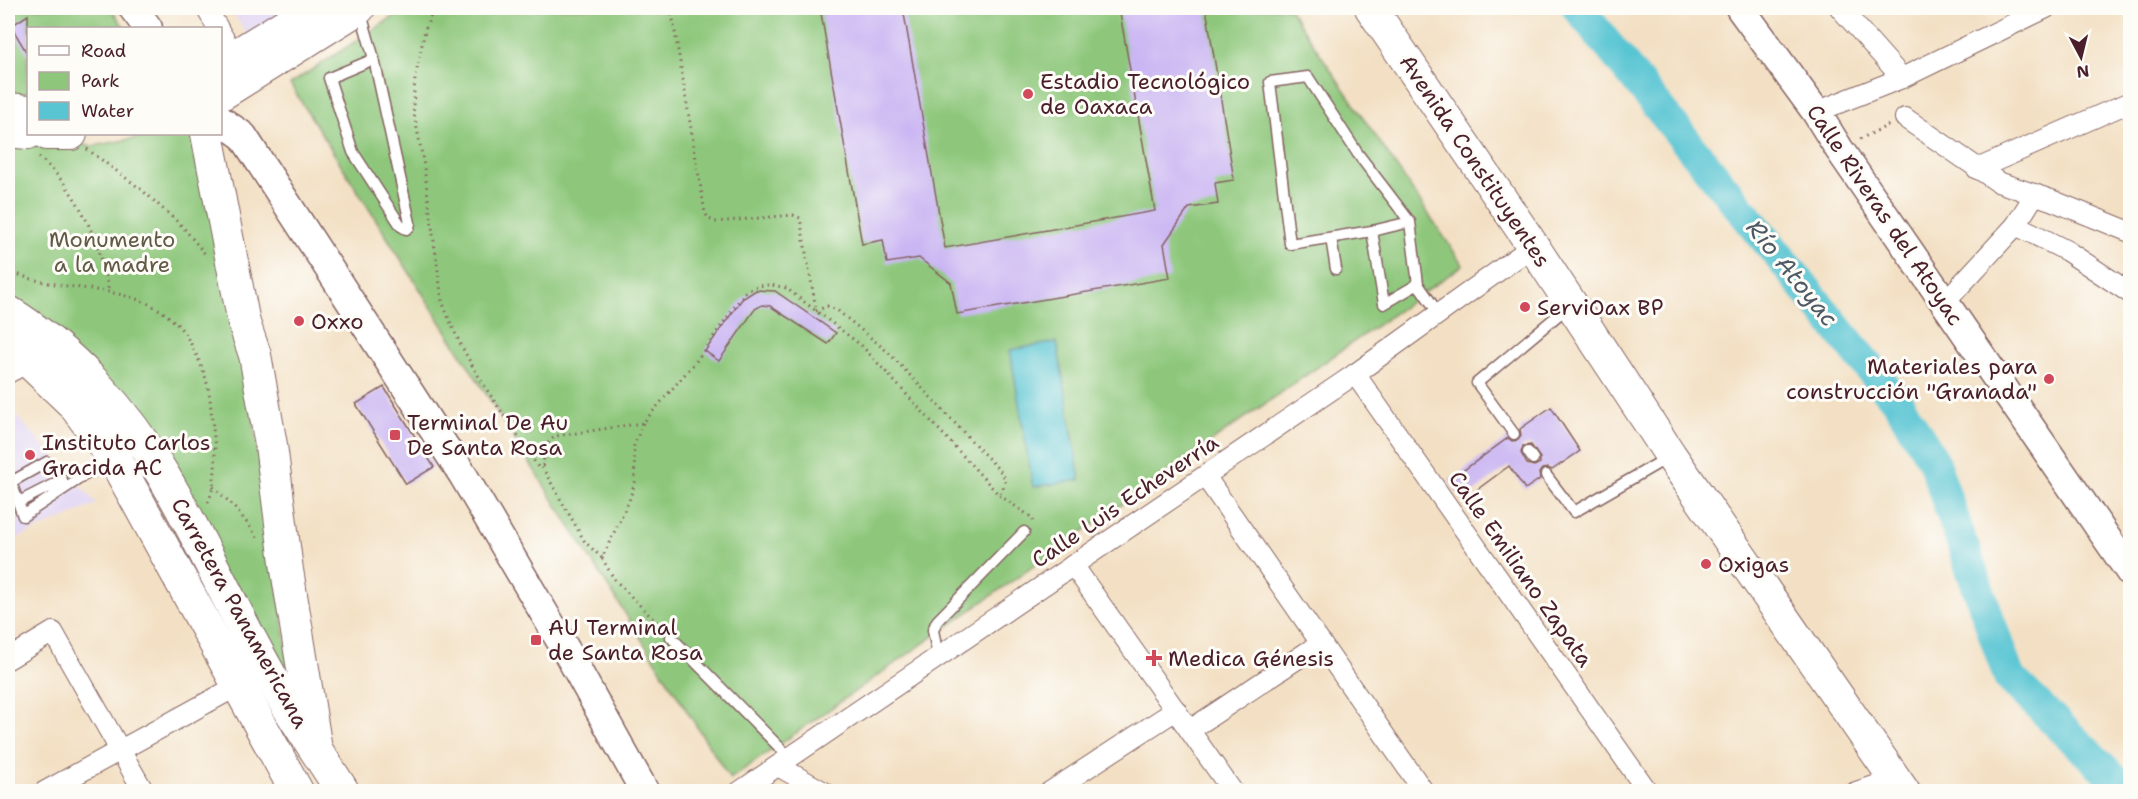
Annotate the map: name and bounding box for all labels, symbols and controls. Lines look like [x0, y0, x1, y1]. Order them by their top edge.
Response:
legend [27, 27, 222, 135]
north arrow [2051, 27, 2111, 87]
text: Road [81, 39, 126, 63]
street label: Avenida Constituyentes [1393, 49, 1557, 273]
text: N [2075, 60, 2090, 83]
place label: Estadio Tecnológico de Oaxaca [1040, 67, 1250, 121]
text: Park [81, 69, 120, 93]
marker: Estadio Tecnológico de Oaxaca [1021, 87, 1035, 101]
text: Water [81, 99, 134, 123]
street label: Calle Riveras del Atoyac [1800, 99, 1970, 331]
water label: Río Atoyac [1739, 213, 1845, 333]
park label: Monumento a la madre [49, 225, 175, 279]
place label: ServiOax BP [1537, 293, 1663, 322]
marker: ServiOax BP [1518, 300, 1532, 314]
place label: Oxxo [311, 307, 363, 336]
marker: Oxxo [292, 314, 306, 328]
place label: Materiales para construcción "Granada" [1786, 352, 2037, 406]
marker: Materiales para construcción "Granada" [2042, 372, 2056, 386]
place label: Terminal De Au De Santa Rosa [407, 408, 568, 462]
street label: Calle Luis Echeverría [1026, 427, 1224, 574]
place label: Instituto Carlos Gracida AC [42, 428, 211, 482]
marker: Terminal De Au De Santa Rosa [388, 428, 402, 442]
marker: Instituto Carlos Gracida AC [23, 448, 37, 462]
street label: Calle Emiliano Zapata [1442, 465, 1600, 673]
street label: Carretera Panamericana [165, 493, 316, 734]
place label: Oxigas [1718, 550, 1789, 579]
marker: Oxigas [1699, 557, 1713, 571]
place label: AU Terminal de Santa Rosa [548, 613, 703, 667]
marker: AU Terminal de Santa Rosa [529, 633, 543, 647]
place label: Medica Génesis [1168, 644, 1334, 673]
marker: Medica Génesis [1145, 649, 1163, 667]

